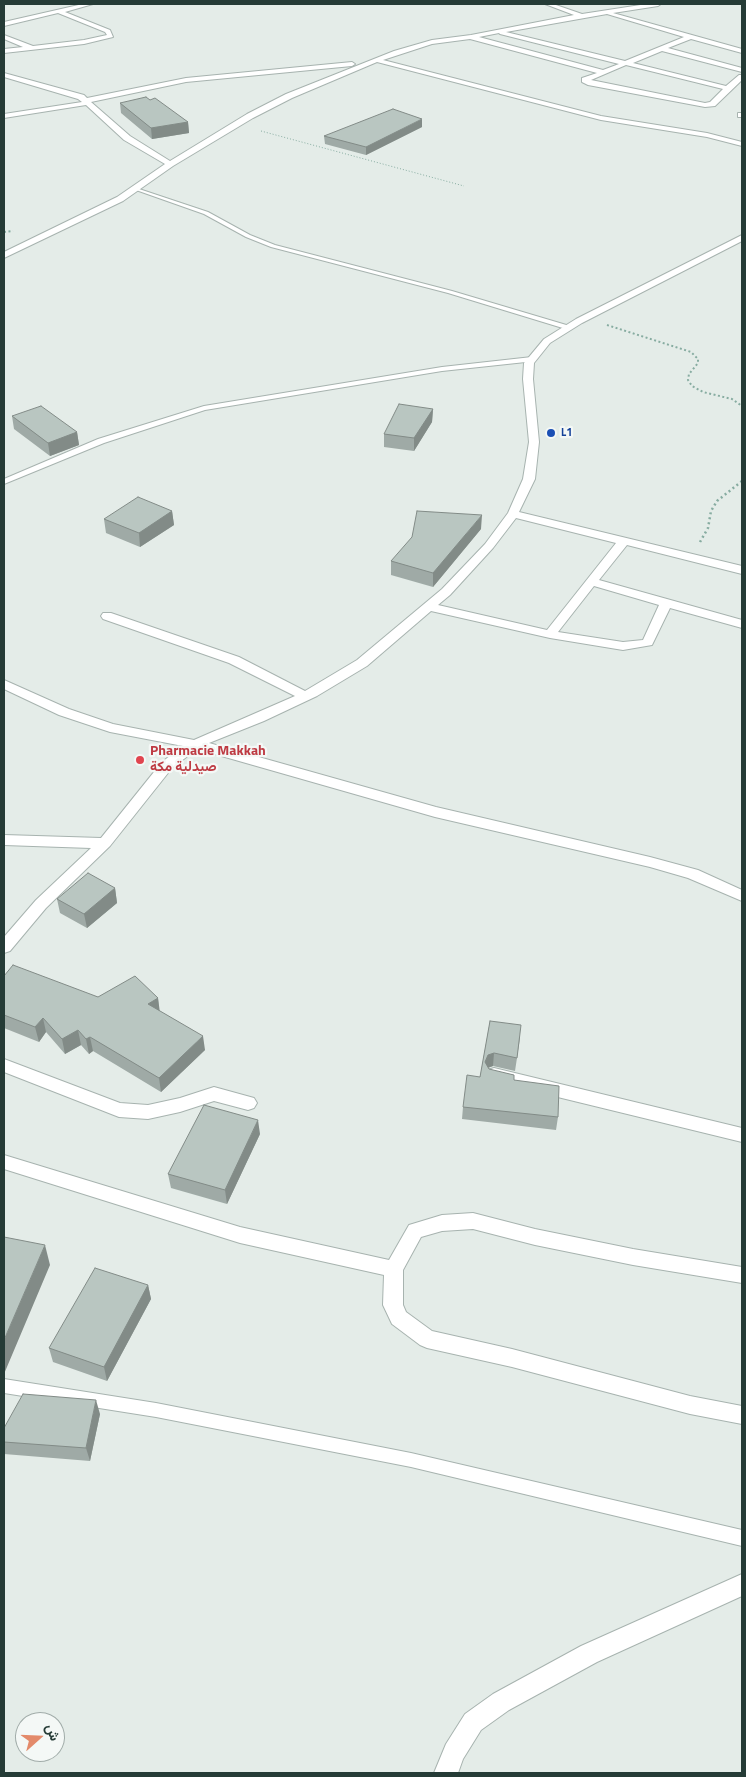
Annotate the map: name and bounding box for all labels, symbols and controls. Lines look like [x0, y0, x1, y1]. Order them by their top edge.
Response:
place label: L1 [561, 426, 572, 440]
marker: L1 [545, 427, 557, 439]
place label: Pharmacie Makkah صيدلية مكة [150, 744, 266, 776]
marker: Pharmacie Makkah صيدلية مكة [134, 754, 146, 766]
north arrow [15, 1712, 65, 1762]
text: ش [41, 1721, 66, 1744]

